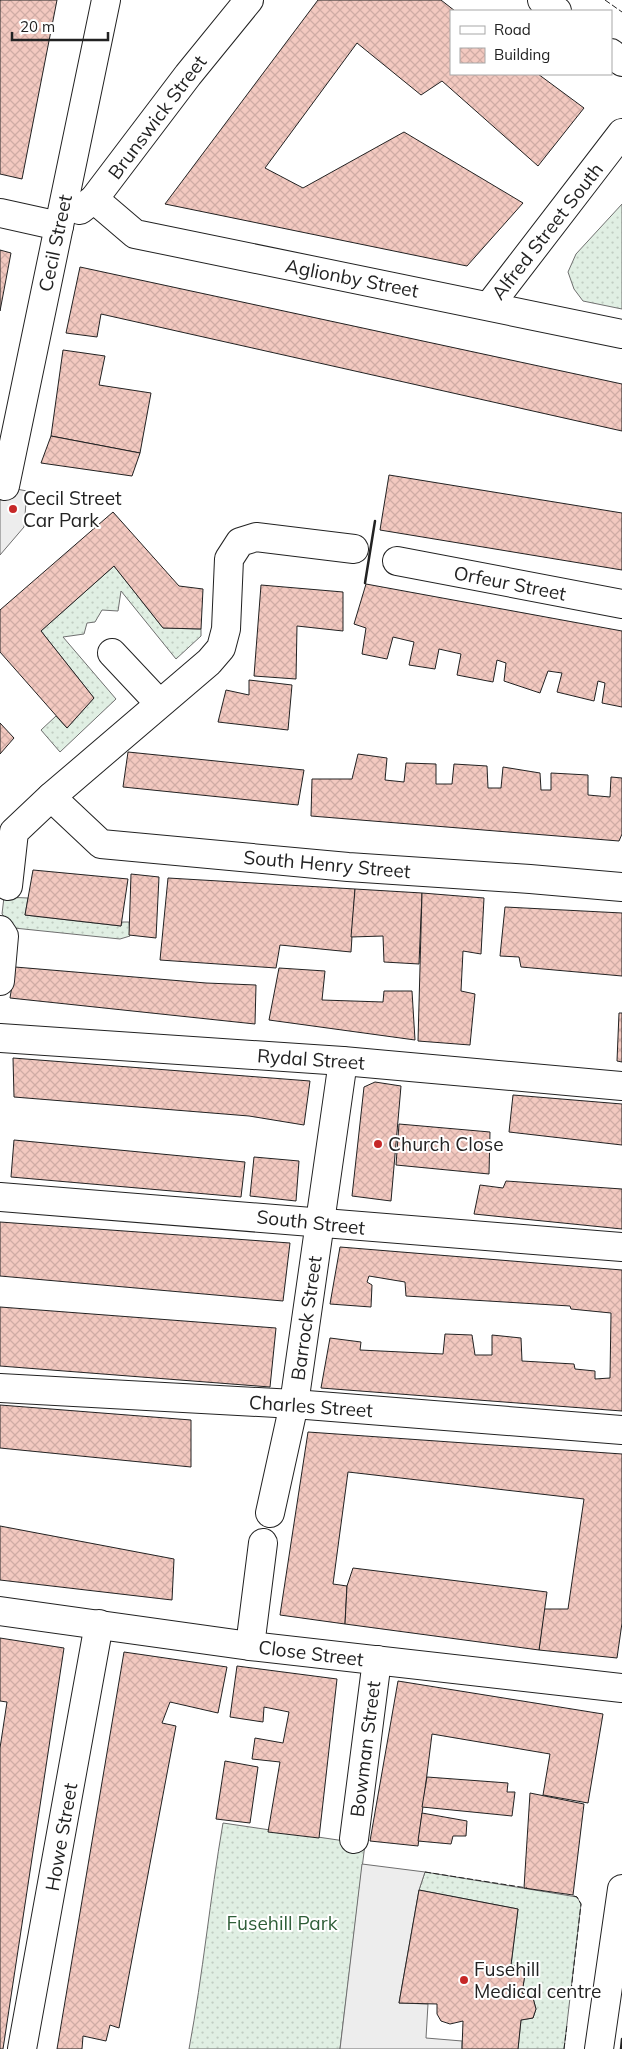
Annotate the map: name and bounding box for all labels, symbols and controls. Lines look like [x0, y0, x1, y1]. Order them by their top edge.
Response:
scale bar [12, 10, 109, 42]
legend [450, 10, 612, 75]
text: 20 m [20, 17, 55, 36]
text: Road [494, 20, 531, 39]
text: Building [494, 45, 550, 64]
street label: Brunswick Street [103, 50, 212, 184]
street label: Alfred Street South [486, 158, 608, 304]
street label: Cecil Street [33, 192, 77, 294]
street label: Aglionby Street [283, 253, 421, 303]
place label: Cecil Street Car Park [23, 486, 122, 532]
marker: Cecil Street Car Park [7, 503, 19, 515]
street label: Orfeur Street [452, 560, 569, 606]
street label: South Henry Street [243, 845, 412, 883]
street label: Rydal Street [256, 1043, 366, 1075]
place label: Church Close [388, 1132, 504, 1156]
marker: Church Close [372, 1138, 384, 1150]
street label: South Street [256, 1204, 367, 1240]
street label: Barrock Street [285, 1254, 327, 1382]
street label: Charles Street [248, 1390, 374, 1422]
street label: Close Street [257, 1635, 365, 1671]
street label: Bowman Street [345, 1679, 385, 1818]
street label: Howe Street [40, 1781, 82, 1893]
park label: Fusehill Park [227, 1911, 338, 1935]
place label: Fusehill Medical centre [474, 1957, 601, 2003]
marker: Fusehill Medical centre [458, 1974, 470, 1986]

